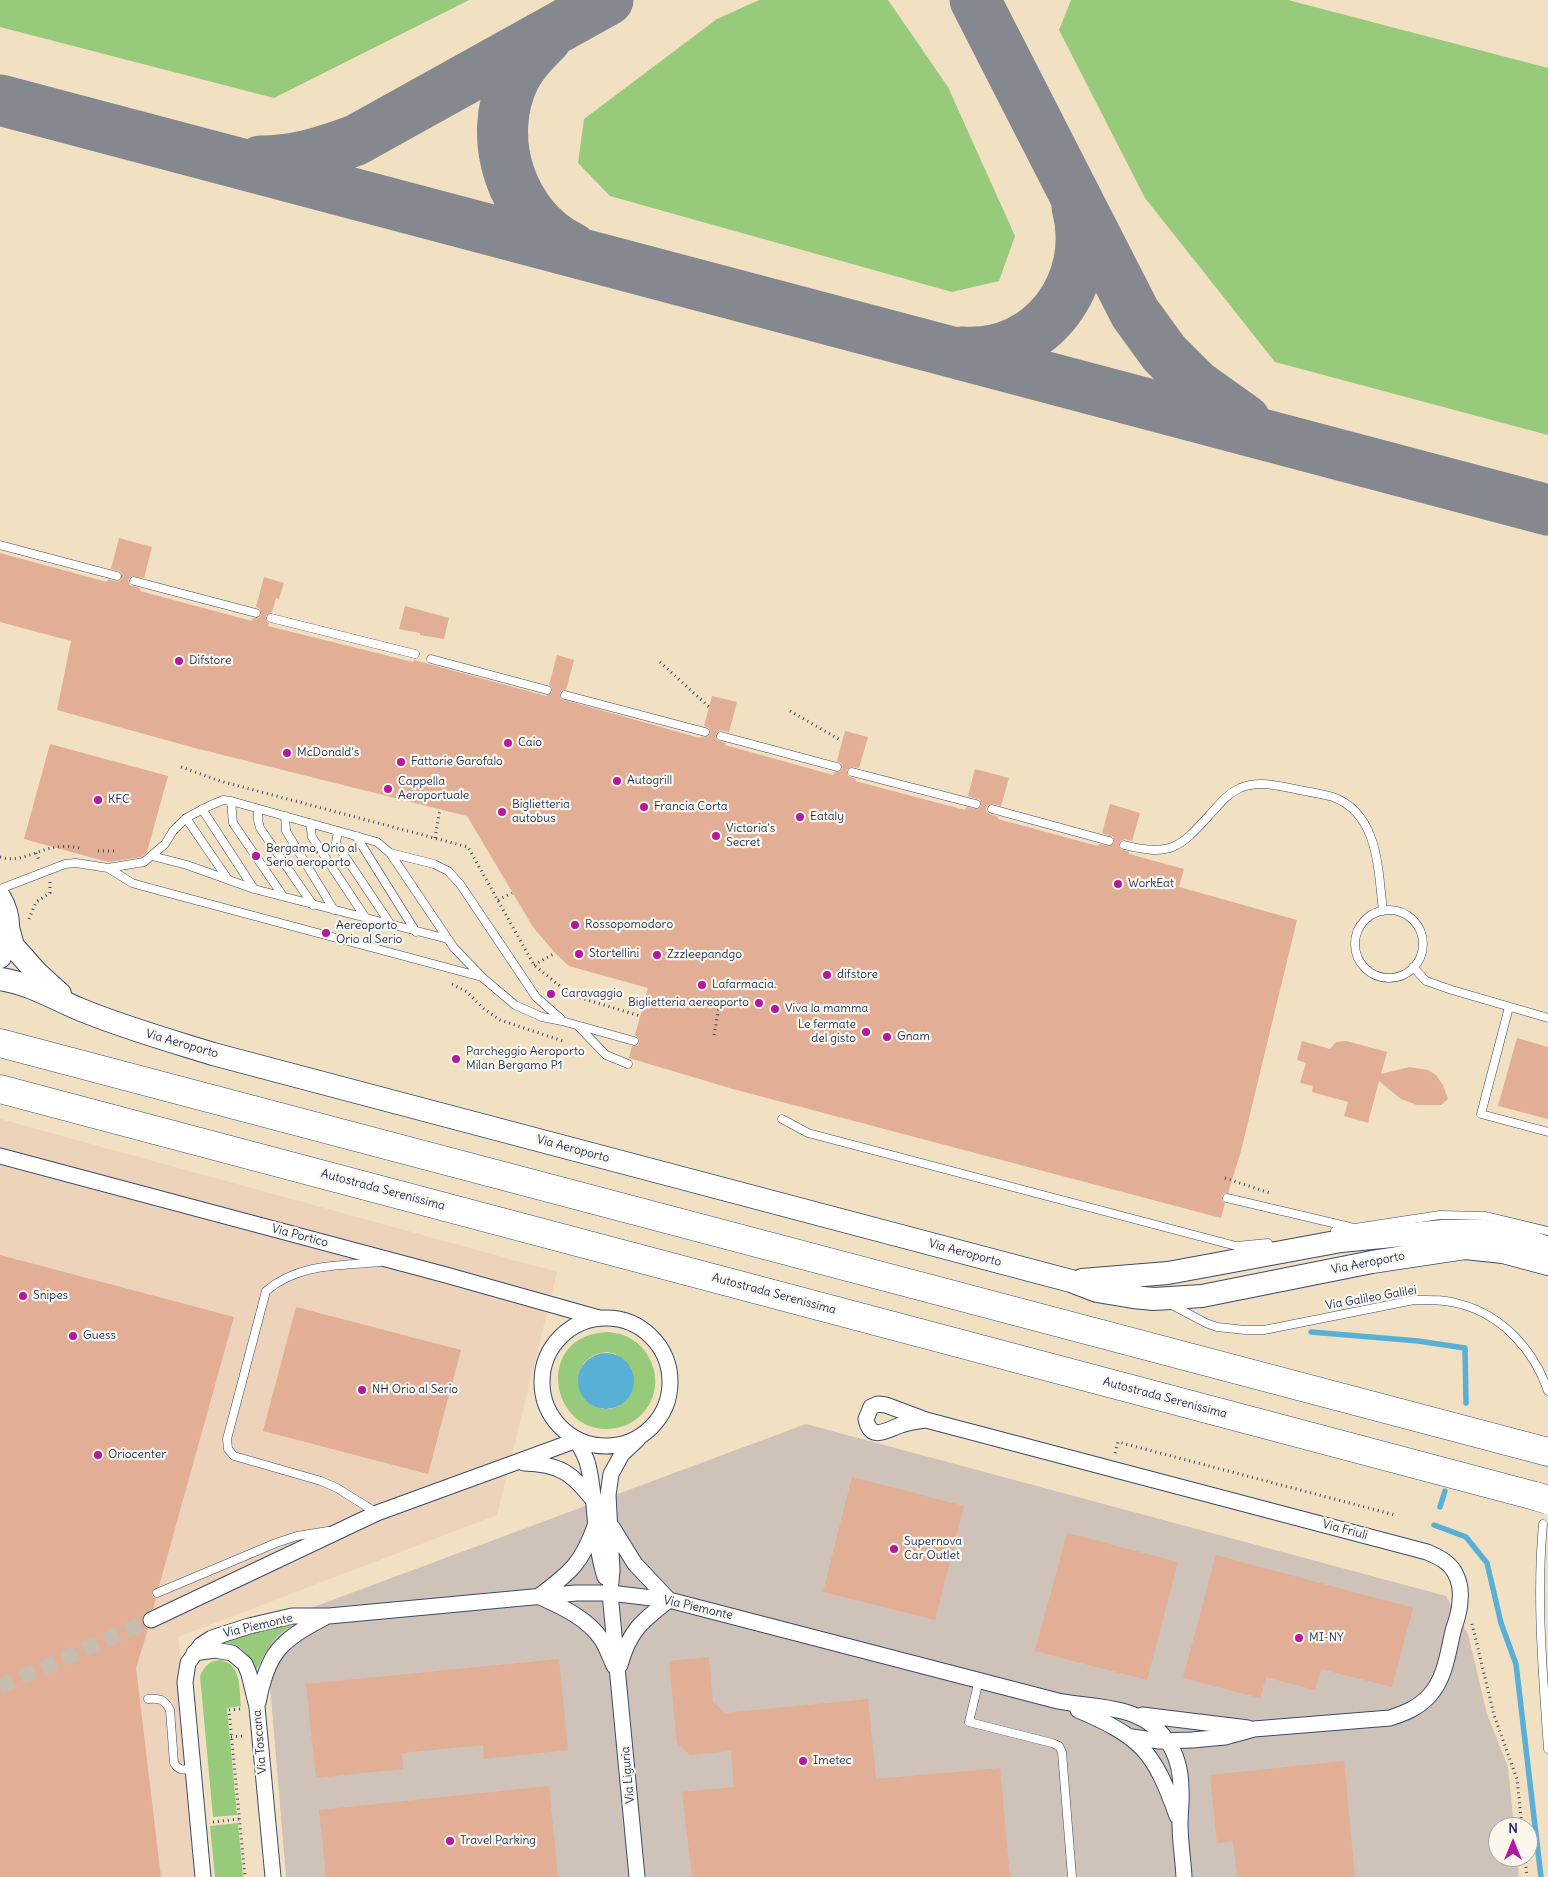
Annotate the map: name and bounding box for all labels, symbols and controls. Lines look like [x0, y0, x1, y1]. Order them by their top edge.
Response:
place label: Difstore [189, 654, 231, 668]
marker: Difstore [173, 655, 185, 667]
place label: Caio [518, 736, 542, 750]
marker: Caio [502, 737, 514, 749]
place label: McDonald's [297, 746, 359, 760]
marker: McDonald's [281, 747, 293, 759]
place label: Fattorie Garofalo [411, 755, 503, 769]
marker: Fattorie Garofalo [395, 756, 407, 768]
place label: Autogrill [627, 774, 672, 788]
place label: Cappella Aeroportuale [398, 775, 469, 803]
marker: Autogrill [611, 775, 623, 787]
marker: Cappella Aeroportuale [382, 783, 394, 795]
place label: KFC [108, 793, 130, 807]
marker: KFC [92, 794, 104, 806]
place label: Biglietteria autobus [512, 798, 570, 826]
place label: Francia Corta [654, 800, 728, 814]
marker: Francia Corta [638, 801, 650, 813]
marker: Biglietteria autobus [496, 806, 508, 818]
place label: Eataly [810, 810, 844, 824]
marker: Eataly [794, 811, 806, 823]
place label: Victoria's Secret [726, 822, 775, 850]
marker: Victoria's Secret [710, 830, 722, 842]
place label: Bergamo, Orio al Serio aeroporto [266, 842, 357, 870]
marker: Bergamo, Orio al Serio aeroporto [250, 850, 262, 862]
place label: WorkEat [1128, 877, 1174, 891]
marker: WorkEat [1112, 878, 1124, 890]
place label: Rossopomodoro [585, 918, 673, 932]
place label: Aereoporto Orio al Serio [336, 919, 402, 947]
marker: Rossopomodoro [569, 919, 581, 931]
marker: Aereoporto Orio al Serio [320, 927, 332, 939]
place label: Stortellini [589, 947, 639, 961]
marker: Stortellini [573, 948, 585, 960]
place label: Zzzleepandgo [667, 948, 742, 962]
marker: Zzzleepandgo [651, 949, 663, 961]
place label: difstore [837, 968, 878, 982]
marker: difstore [821, 969, 833, 981]
place label: Lafarmacia. [712, 978, 776, 992]
marker: Lafarmacia. [696, 979, 708, 991]
place label: Caravaggio [561, 987, 623, 1001]
marker: Caravaggio [545, 988, 557, 1000]
place label: Biglietteria aereoporto [628, 996, 749, 1010]
marker: Biglietteria aereoporto [753, 997, 765, 1009]
place label: Viva la mamma [785, 1002, 868, 1016]
marker: Viva la mamma [769, 1003, 781, 1015]
place label: Le fermate del gisto [798, 1018, 856, 1046]
marker: Le fermate del gisto [860, 1026, 872, 1038]
street label: Via Aeroporto [144, 1027, 220, 1061]
place label: Gnam [897, 1030, 930, 1044]
marker: Gnam [881, 1031, 893, 1043]
place label: Parcheggio Aeroporto Milan Bergamo P1 [466, 1045, 585, 1073]
marker: Parcheggio Aeroporto Milan Bergamo P1 [450, 1053, 462, 1065]
street label: Via Aeroporto [535, 1132, 611, 1166]
street label: Autostrada Serenissima [319, 1166, 447, 1214]
street label: Via Portico [270, 1222, 330, 1250]
street label: Via Aeroporto [927, 1236, 1003, 1270]
street label: Via Aeroporto [1330, 1249, 1406, 1277]
street label: Autostrada Serenissima [710, 1270, 838, 1318]
street label: Via Galileo Galilei [1324, 1283, 1418, 1313]
place label: Snipes [33, 1289, 68, 1303]
marker: Snipes [17, 1290, 29, 1302]
place label: Guess [83, 1329, 116, 1343]
marker: Guess [67, 1330, 79, 1342]
street label: Autostrada Serenissima [1101, 1374, 1229, 1422]
place label: NH Orio al Serio [372, 1383, 458, 1397]
marker: NH Orio al Serio [356, 1384, 368, 1396]
place label: Oriocenter [108, 1448, 166, 1462]
marker: Oriocenter [92, 1449, 104, 1461]
street label: Via Friuli [1321, 1517, 1369, 1543]
place label: Supernova Car Outlet [904, 1535, 962, 1563]
marker: Supernova Car Outlet [888, 1543, 900, 1555]
street label: Via Piemonte [662, 1593, 734, 1623]
street label: Via Piemonte [222, 1611, 294, 1641]
place label: MI-NY [1309, 1631, 1344, 1645]
marker: MI-NY [1293, 1632, 1305, 1644]
street label: Via Toscana [250, 1709, 270, 1775]
street label: Via Liguria [618, 1746, 638, 1804]
place label: Imetec [813, 1754, 852, 1768]
marker: Imetec [797, 1755, 809, 1767]
north arrow [1488, 1817, 1538, 1867]
text: N [1508, 1819, 1518, 1837]
place label: Travel Parking [460, 1834, 536, 1848]
marker: Travel Parking [444, 1835, 456, 1847]

